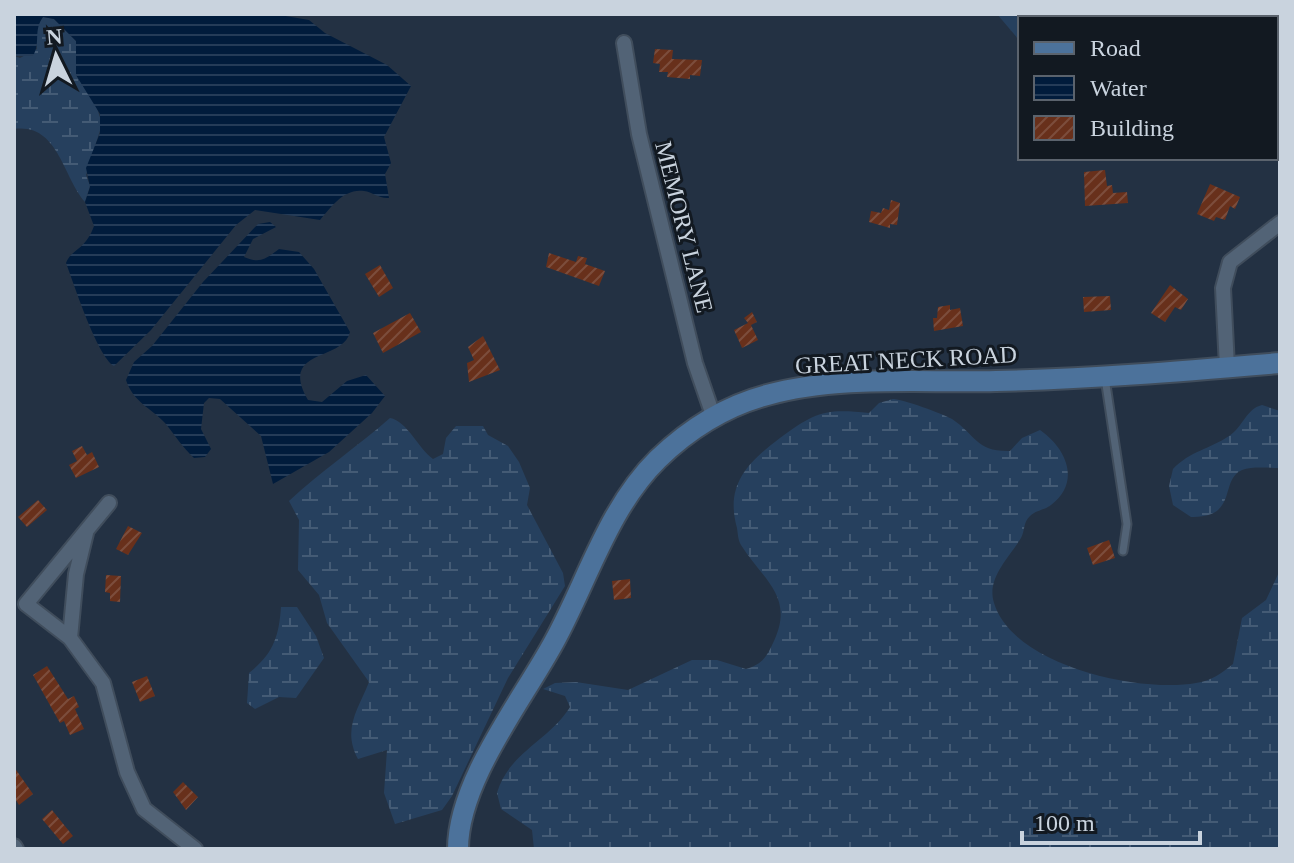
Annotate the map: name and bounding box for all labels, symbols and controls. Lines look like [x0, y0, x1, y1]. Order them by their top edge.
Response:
north arrow [16, 16, 96, 96]
legend [1018, 16, 1278, 160]
text: N [45, 23, 63, 50]
text: Road [1090, 35, 1141, 61]
text: Water [1090, 75, 1147, 101]
text: Building [1090, 115, 1174, 141]
street label: MEMORY LANE [650, 139, 718, 315]
street label: GREAT NECK ROAD [794, 341, 1018, 379]
scale bar [1022, 795, 1200, 845]
text: 100 m [1034, 810, 1095, 836]

